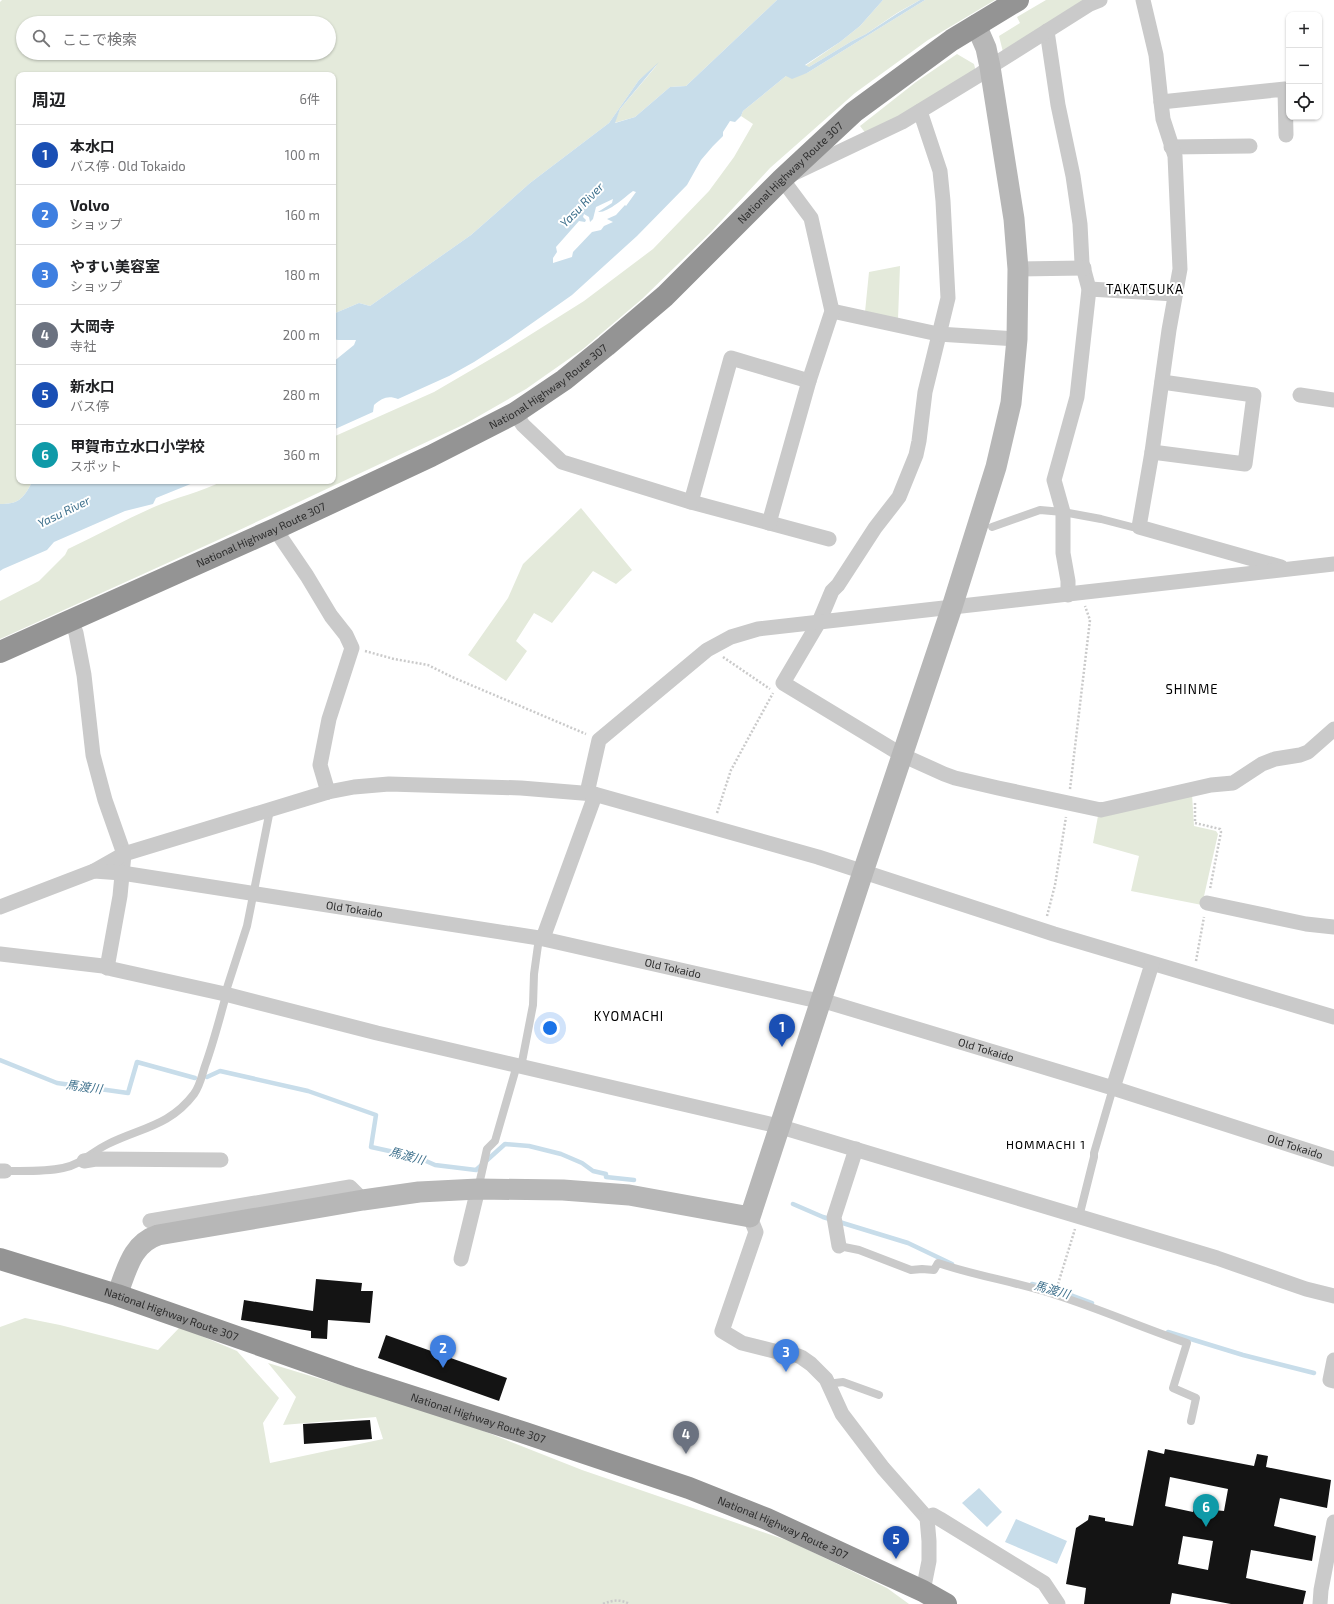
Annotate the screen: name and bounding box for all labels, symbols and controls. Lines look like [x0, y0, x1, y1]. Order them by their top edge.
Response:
map controls [1286, 12, 1322, 120]
button: + [1286, 12, 1322, 48]
search box [16, 16, 336, 60]
icon: search [30, 27, 52, 49]
text: ここで検索 [62, 30, 137, 48]
button: − [1286, 48, 1322, 84]
button: locate [1286, 84, 1322, 120]
text: 周辺 [32, 89, 66, 109]
text: 6件 [300, 91, 320, 107]
street label: National Highway Route 307 [734, 119, 845, 226]
text: 本水口 [70, 137, 115, 155]
text: 1 [42, 147, 48, 163]
text: 100 m [285, 147, 320, 163]
text: バス停 · Old Tokaido [70, 158, 186, 174]
water label: Yasu River [557, 179, 606, 229]
text: Volvo [70, 196, 110, 214]
text: 2 [41, 207, 49, 223]
text: 160 m [285, 207, 320, 223]
text: ショップ [70, 216, 122, 232]
text: やすい美容室 [70, 257, 160, 275]
text: 3 [41, 267, 49, 283]
text: 180 m [285, 267, 320, 283]
text: ショップ [70, 278, 122, 294]
district label: TAKATSUKA [1106, 281, 1184, 297]
text: 大岡寺 [70, 317, 115, 335]
text: 4 [41, 327, 49, 343]
text: 200 m [283, 327, 320, 343]
text: 寺社 [70, 338, 96, 354]
street label: National Highway Route 307 [487, 341, 610, 431]
text: 新水口 [70, 377, 115, 395]
text: 5 [41, 387, 49, 403]
text: 280 m [283, 387, 320, 403]
text: バス停 [70, 398, 109, 414]
text: 甲賀市立水口小学校 [70, 437, 205, 455]
text: 6 [41, 447, 49, 463]
text: 360 m [283, 447, 320, 463]
text: スポット [70, 458, 122, 474]
water label: Yasu River [35, 492, 92, 530]
street label: National Highway Route 307 [194, 499, 328, 569]
district label: SHINME [1165, 681, 1219, 697]
street label: Old Tokaido [325, 898, 384, 920]
street label: Old Tokaido [643, 955, 702, 980]
district label: KYOMACHI [594, 1008, 664, 1024]
pin: 1 [769, 1014, 795, 1047]
your location [540, 1018, 560, 1038]
street label: Old Tokaido [957, 1035, 1016, 1064]
water label: 馬渡川 [65, 1077, 105, 1096]
street label: Old Tokaido [1266, 1131, 1325, 1161]
district label: HOMMACHI 1 [1006, 1137, 1086, 1151]
water label: 馬渡川 [388, 1144, 428, 1167]
water label: 馬渡川 [1033, 1277, 1073, 1301]
street label: National Highway Route 307 [103, 1285, 240, 1343]
pin: 2 [430, 1335, 456, 1368]
pin: 3 [773, 1339, 799, 1372]
street label: National Highway Route 307 [409, 1390, 548, 1446]
pin: 4 [673, 1421, 699, 1454]
street label: National Highway Route 307 [716, 1493, 851, 1562]
pin: 6 [1193, 1494, 1219, 1527]
pin: 5 [883, 1526, 909, 1559]

